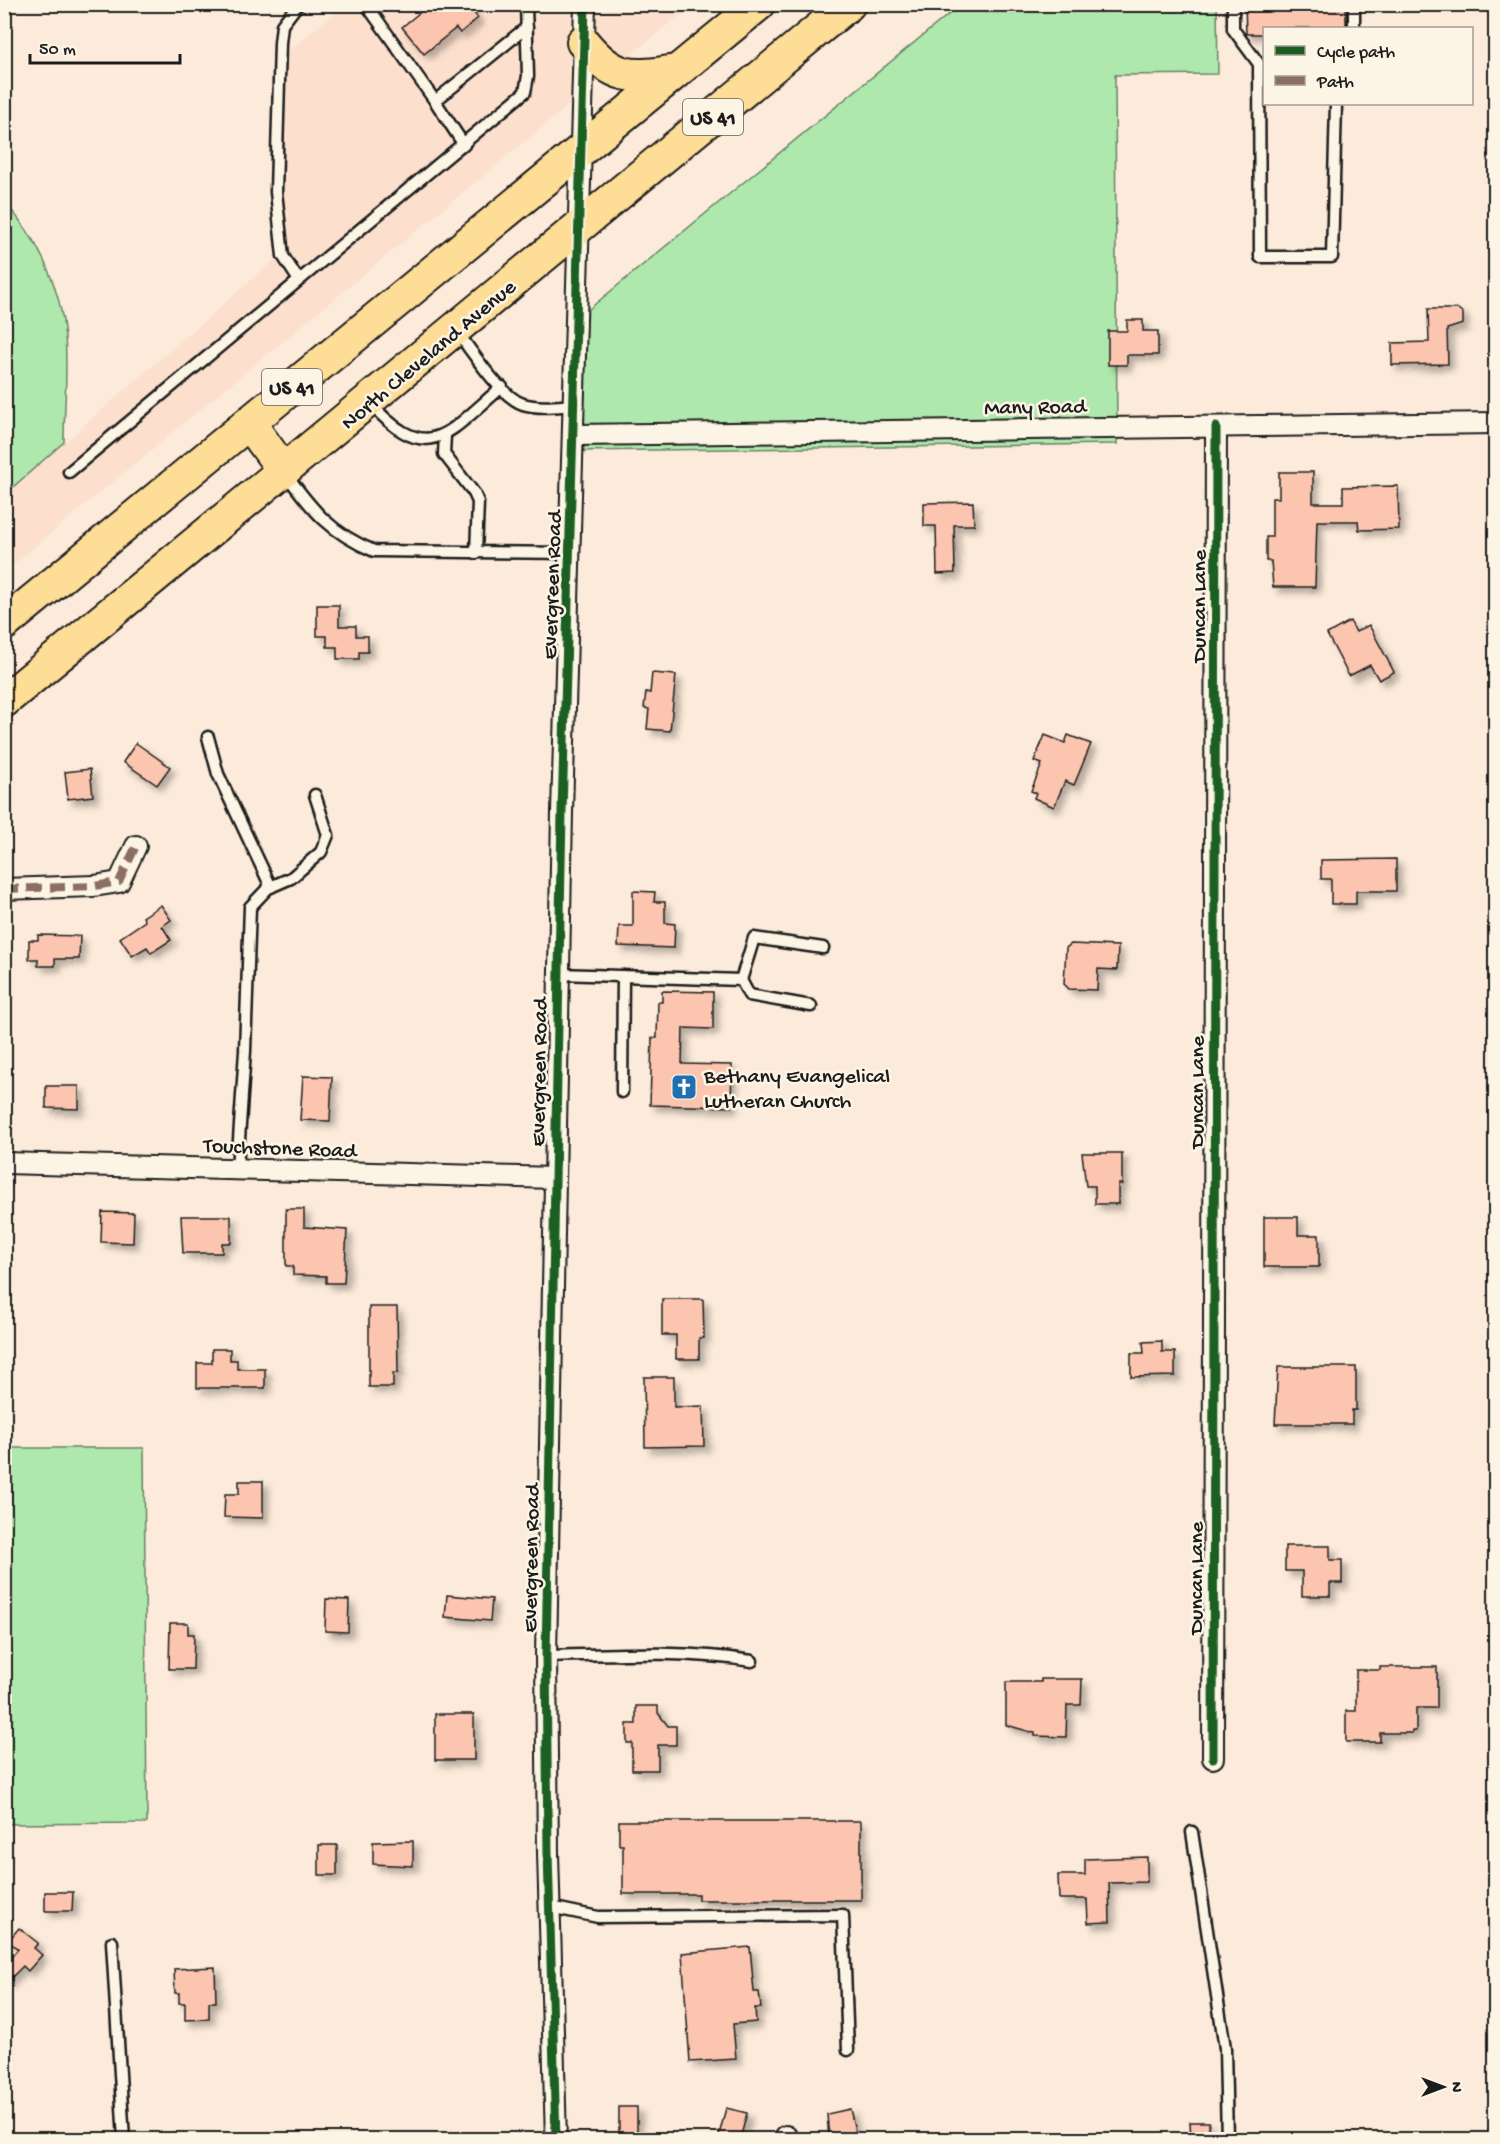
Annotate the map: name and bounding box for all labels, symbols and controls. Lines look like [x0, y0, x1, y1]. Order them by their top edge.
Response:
scale bar [30, 27, 180, 65]
legend [1263, 27, 1473, 105]
text: 50 m [39, 40, 76, 61]
text: Cycle path [1317, 43, 1395, 64]
text: Path [1316, 73, 1354, 94]
road number: US 41 [683, 99, 743, 135]
street label: North Cleveland Avenue [337, 275, 523, 437]
road number: US 41 [262, 369, 322, 405]
street label: Many Road [984, 395, 1088, 423]
street label: Evergreen Road [538, 508, 570, 660]
street label: Duncan Lane [1188, 549, 1214, 664]
street label: Evergreen Road [527, 995, 555, 1147]
street label: Duncan Lane [1186, 1035, 1212, 1150]
place label: Bethany Evangelical Lutheran Church [703, 1065, 890, 1116]
church icon: Bethany Evangelical Lutheran Church [669, 1072, 699, 1102]
street label: Touchstone Road [201, 1134, 359, 1166]
street label: Evergreen Road [519, 1481, 547, 1633]
street label: Duncan Lane [1185, 1521, 1211, 1636]
north arrow [1413, 2057, 1473, 2117]
text: N [1445, 2082, 1464, 2093]

